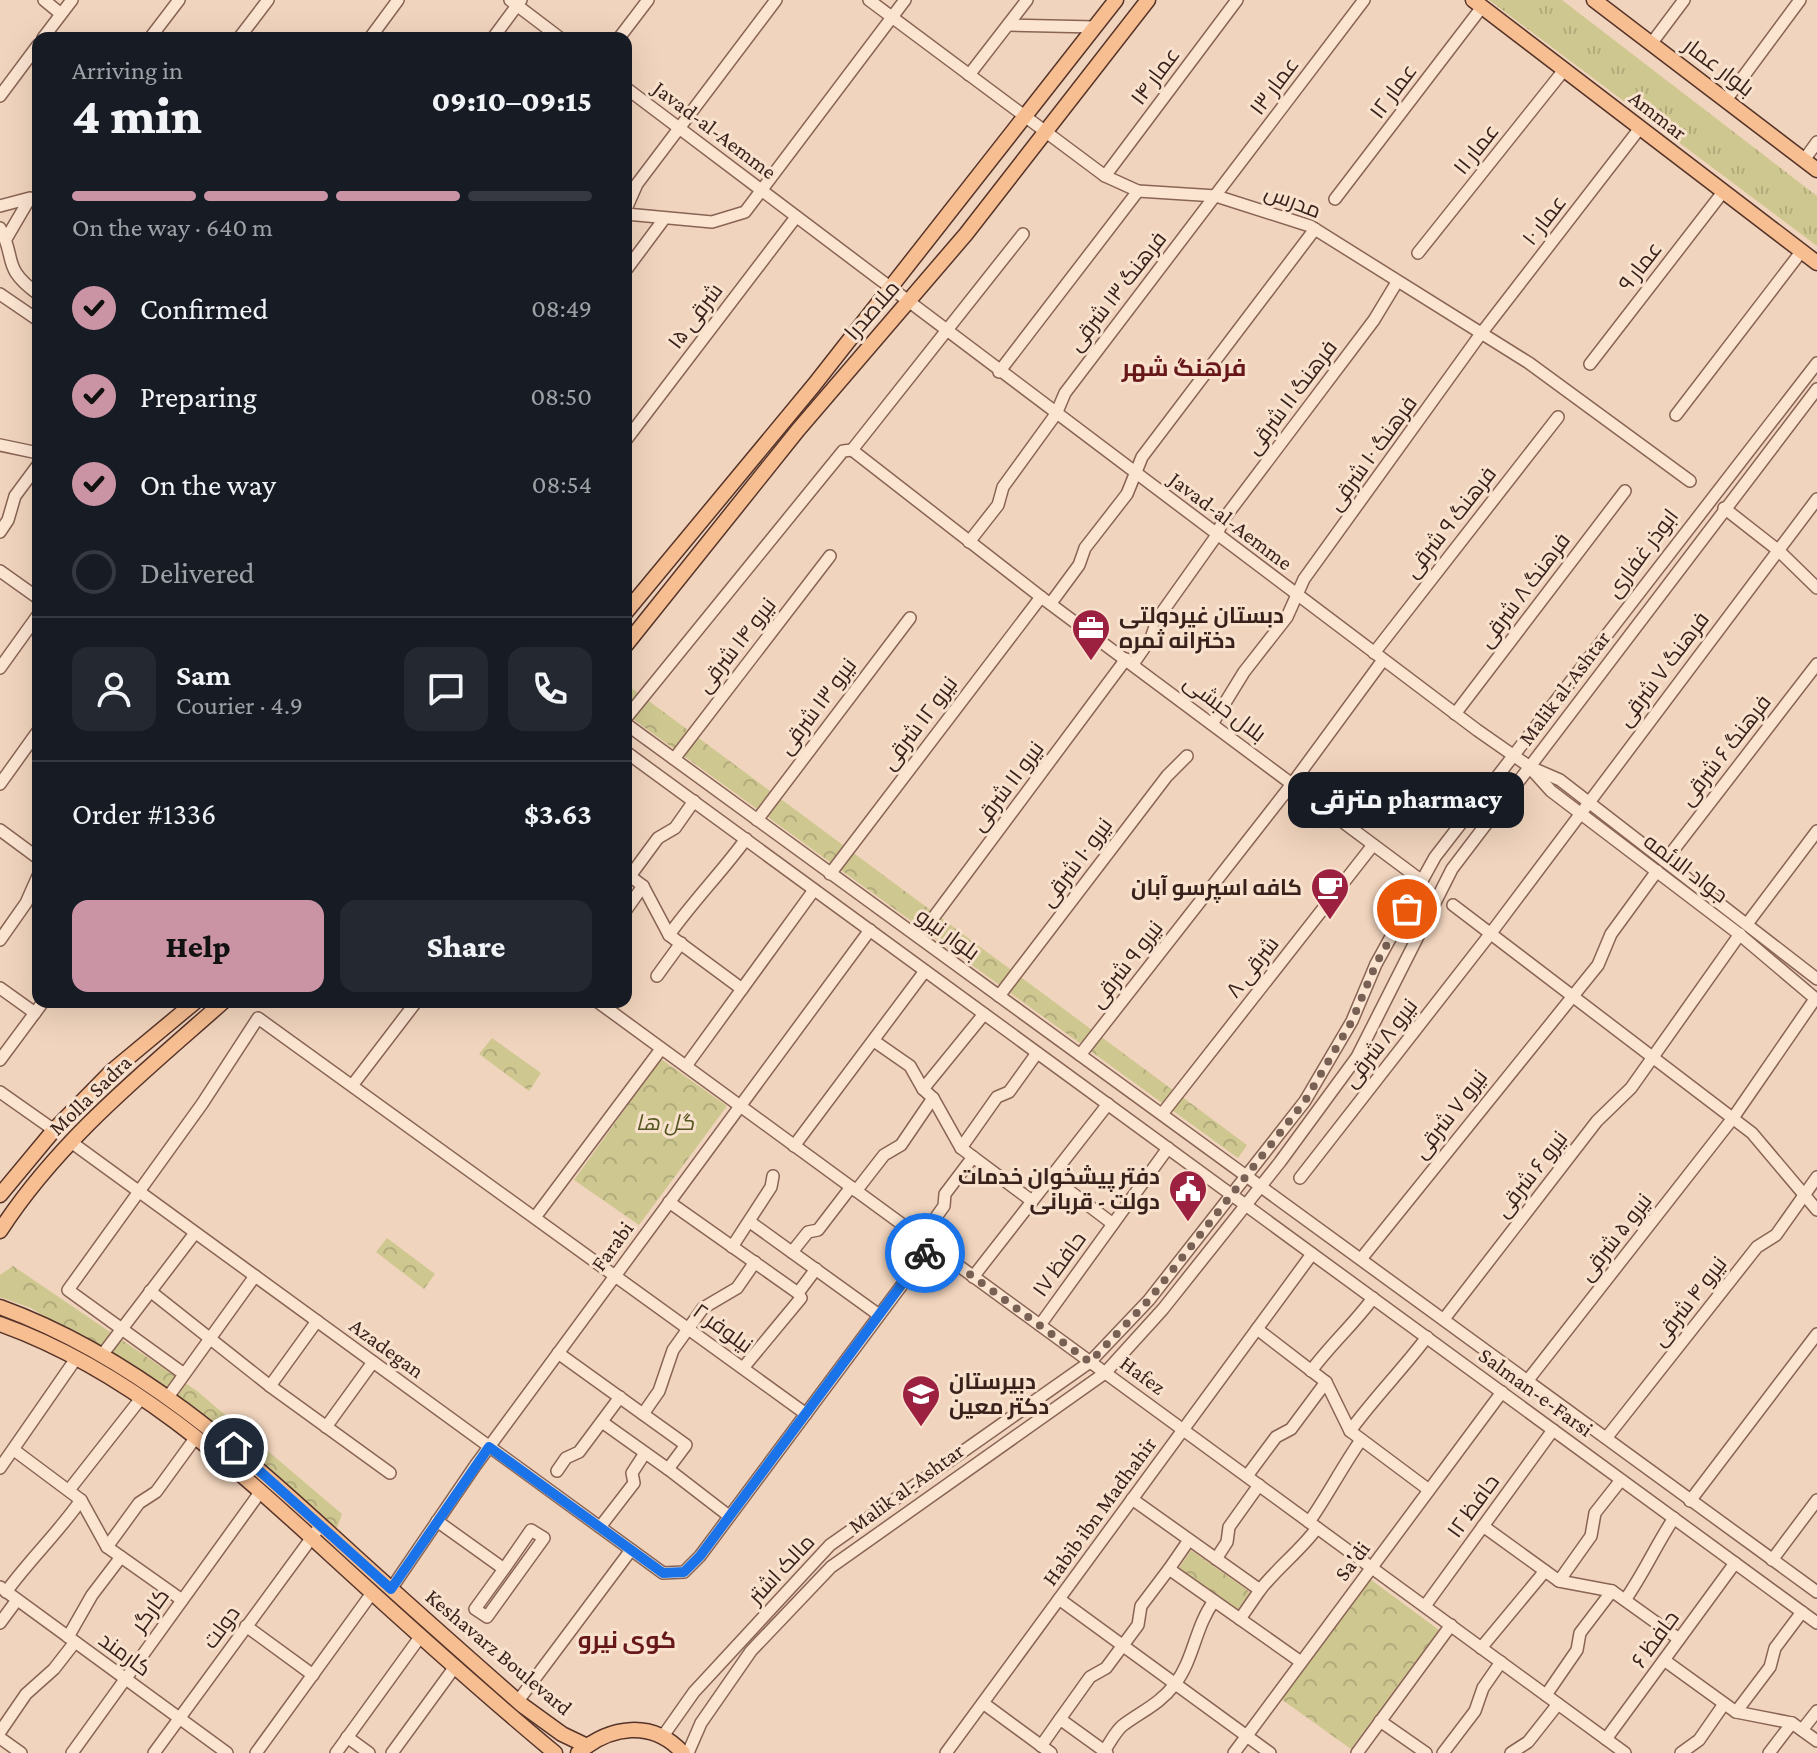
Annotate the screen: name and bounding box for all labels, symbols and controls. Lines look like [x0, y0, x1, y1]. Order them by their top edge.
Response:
street label: بلوار عمار [1677, 31, 1759, 101]
street label: عمار ۱۴ [1125, 42, 1185, 110]
street label: عمار ۱۳ [1244, 52, 1304, 120]
text: Arriving in [72, 56, 183, 85]
street label: عمار ۱۲ [1364, 58, 1422, 124]
street label: Javad-al-Aemme [647, 74, 781, 184]
text: 09:10–09:15 [431, 84, 592, 117]
street label: Ammar [1624, 85, 1692, 145]
text: 4 min [72, 86, 202, 144]
street label: عمار ۱۱ [1448, 119, 1504, 179]
street label: مدرس [1261, 179, 1325, 224]
street label: عمار ۱۰ [1517, 190, 1571, 250]
text: On the way · 640 m [72, 213, 273, 242]
street label: فرهنگ ۱۳ شرقی [1063, 226, 1172, 356]
street label: عمار ۹ [1613, 236, 1667, 296]
street label: ملاصدرا [839, 275, 905, 345]
street label: ۱۵ شرقی [662, 278, 729, 354]
icon: check [72, 286, 116, 330]
text: Confirmed [140, 292, 268, 325]
text: 08:49 [531, 294, 592, 323]
street label: فرهنگ ۱۱ شرقی [1240, 335, 1343, 460]
district label: فرهنگ شهر [1121, 354, 1246, 382]
icon: check [72, 374, 116, 418]
text: Preparing [140, 380, 257, 413]
text: 08:50 [530, 382, 592, 411]
street label: فرهنگ ۱۰ شرقی [1322, 391, 1423, 516]
street label: فرهنگ ۹ شرقی [1399, 461, 1502, 583]
icon: check [72, 462, 116, 506]
street label: Javad-al-Aemme [1163, 465, 1297, 575]
text: On the way [140, 468, 276, 501]
text: 08:54 [532, 470, 592, 499]
street label: ابوذر غفاری [1601, 504, 1683, 602]
street label: فرهنگ ۸ شرقی [1473, 528, 1576, 653]
text: Delivered [140, 556, 255, 589]
street label: نیرو ۱۴ شرقی [691, 593, 782, 698]
place label: دبستان غیردولتی دخترانه ثمره [1119, 603, 1284, 654]
office icon: دبستان غیردولتی دخترانه ثمره [1070, 607, 1112, 662]
street label: فرهنگ ۷ شرقی [1612, 607, 1715, 732]
street label: Malik al-Ashtar [1513, 626, 1615, 750]
button: person [72, 647, 156, 731]
button: chat [404, 647, 488, 731]
button: phone [508, 647, 592, 731]
street label: نیرو ۱۳ شرقی [773, 653, 862, 760]
text: Sam [176, 658, 231, 691]
street label: بلال حبشی [1178, 669, 1271, 748]
street label: نیرو ۱۲ شرقی [876, 671, 963, 775]
street label: فرهنگ ۶ شرقی [1674, 690, 1777, 811]
text: Courier · 4.9 [176, 691, 303, 720]
street label: نیرو ۱۱ شرقی [965, 736, 1050, 836]
callout: مترقی pharmacy [1289, 773, 1525, 829]
text: مترقی pharmacy [1310, 785, 1502, 814]
text: Order #1336 [72, 797, 216, 830]
text: $3.63 [524, 797, 592, 830]
street label: نیرو ۱۰ شرقی [1035, 813, 1118, 912]
street label: جواد الائمه [1639, 828, 1733, 908]
cafe icon: کافه اسپرسو آبان [1309, 866, 1351, 921]
place label: کافه اسپرسو آبان [1131, 875, 1302, 903]
pin [1373, 875, 1441, 943]
icon: bag [1385, 887, 1429, 931]
button: Help [72, 900, 324, 992]
button: Share [340, 900, 592, 992]
street label: بلوار نیرو [911, 903, 985, 965]
street label: نیرو ۹ شرقی [1084, 916, 1168, 1013]
street label: ۸ شرقی [1220, 931, 1284, 1003]
street label: نیرو ۸ شرقی [1338, 994, 1423, 1093]
street label: Molla Sadra [44, 1050, 136, 1140]
street label: نیرو ۷ شرقی [1408, 1065, 1493, 1164]
park label: گل ها [636, 1110, 694, 1136]
street label: نیرو ۶ شرقی [1490, 1126, 1573, 1223]
place label: دفتر پیشخوان خدمات دولت - قربانی [958, 1164, 1160, 1215]
public building icon: دفتر پیشخوان خدمات دولت - قربانی [1167, 1168, 1209, 1223]
street label: نیرو ۵ شرقی [1573, 1188, 1658, 1286]
courier [885, 1213, 965, 1293]
street label: Farabi [586, 1216, 638, 1276]
street label: حافظ ۱۷ [1027, 1227, 1091, 1301]
icon: bike [903, 1231, 947, 1275]
street label: نیرو ۴ شرقی [1646, 1251, 1732, 1351]
street label: نیلوفر ۲ [688, 1298, 758, 1358]
street label: Azadegan [345, 1313, 429, 1383]
street label: Salman-e-Farsi [1474, 1342, 1598, 1442]
street label: Hafez [1115, 1350, 1171, 1400]
place label: دبیرستان دکتر معین [949, 1369, 1049, 1420]
school or university icon: دبیرستان دکتر معین [900, 1373, 942, 1428]
pin [200, 1414, 268, 1482]
icon: home [212, 1426, 256, 1470]
street label: Habib ibn Madhahir [1037, 1432, 1161, 1590]
street label: Malik al-Ashtar [843, 1438, 969, 1538]
street label: حافظ ۱۲ [1442, 1469, 1504, 1543]
street label: مالک اشتر [741, 1529, 819, 1610]
street label: Sa'di [1329, 1536, 1375, 1586]
street label: کارگر [125, 1583, 174, 1638]
street label: Keshavarz Boulevard [421, 1584, 577, 1721]
street label: دولت [197, 1601, 245, 1653]
street label: حافظ ۶ [1626, 1606, 1684, 1672]
district label: کوی نیرو [578, 1626, 676, 1654]
street label: کارمند [94, 1627, 156, 1681]

